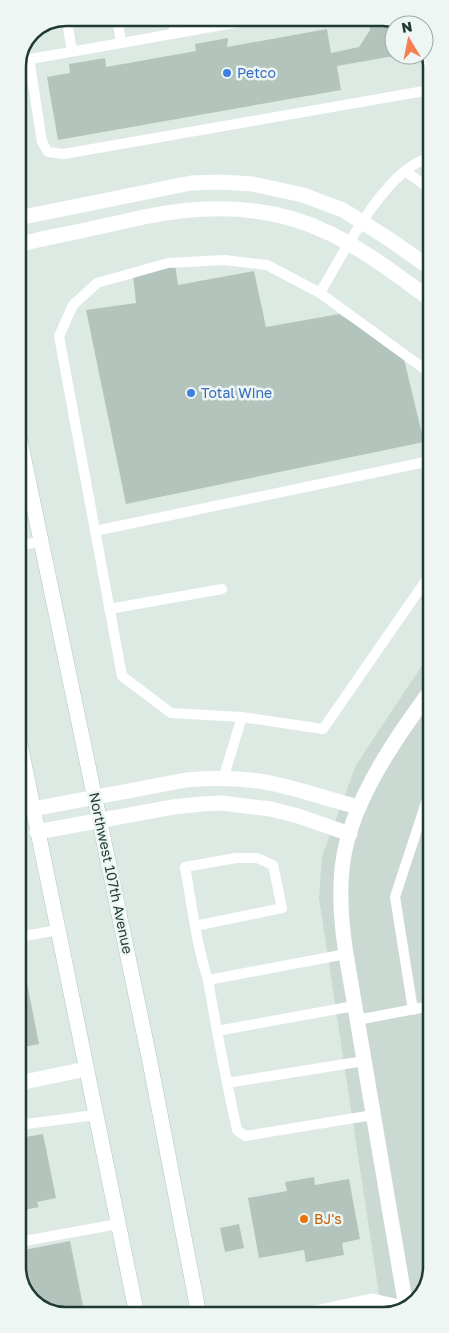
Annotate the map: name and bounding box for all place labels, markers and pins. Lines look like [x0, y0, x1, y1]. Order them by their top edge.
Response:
place label: Petco [237, 64, 276, 81]
marker: Petco [221, 67, 233, 79]
place label: Total Wine [201, 384, 272, 401]
marker: Total Wine [185, 387, 197, 399]
place label: BJ's [314, 1210, 342, 1227]
marker: BJ's [298, 1213, 310, 1225]

